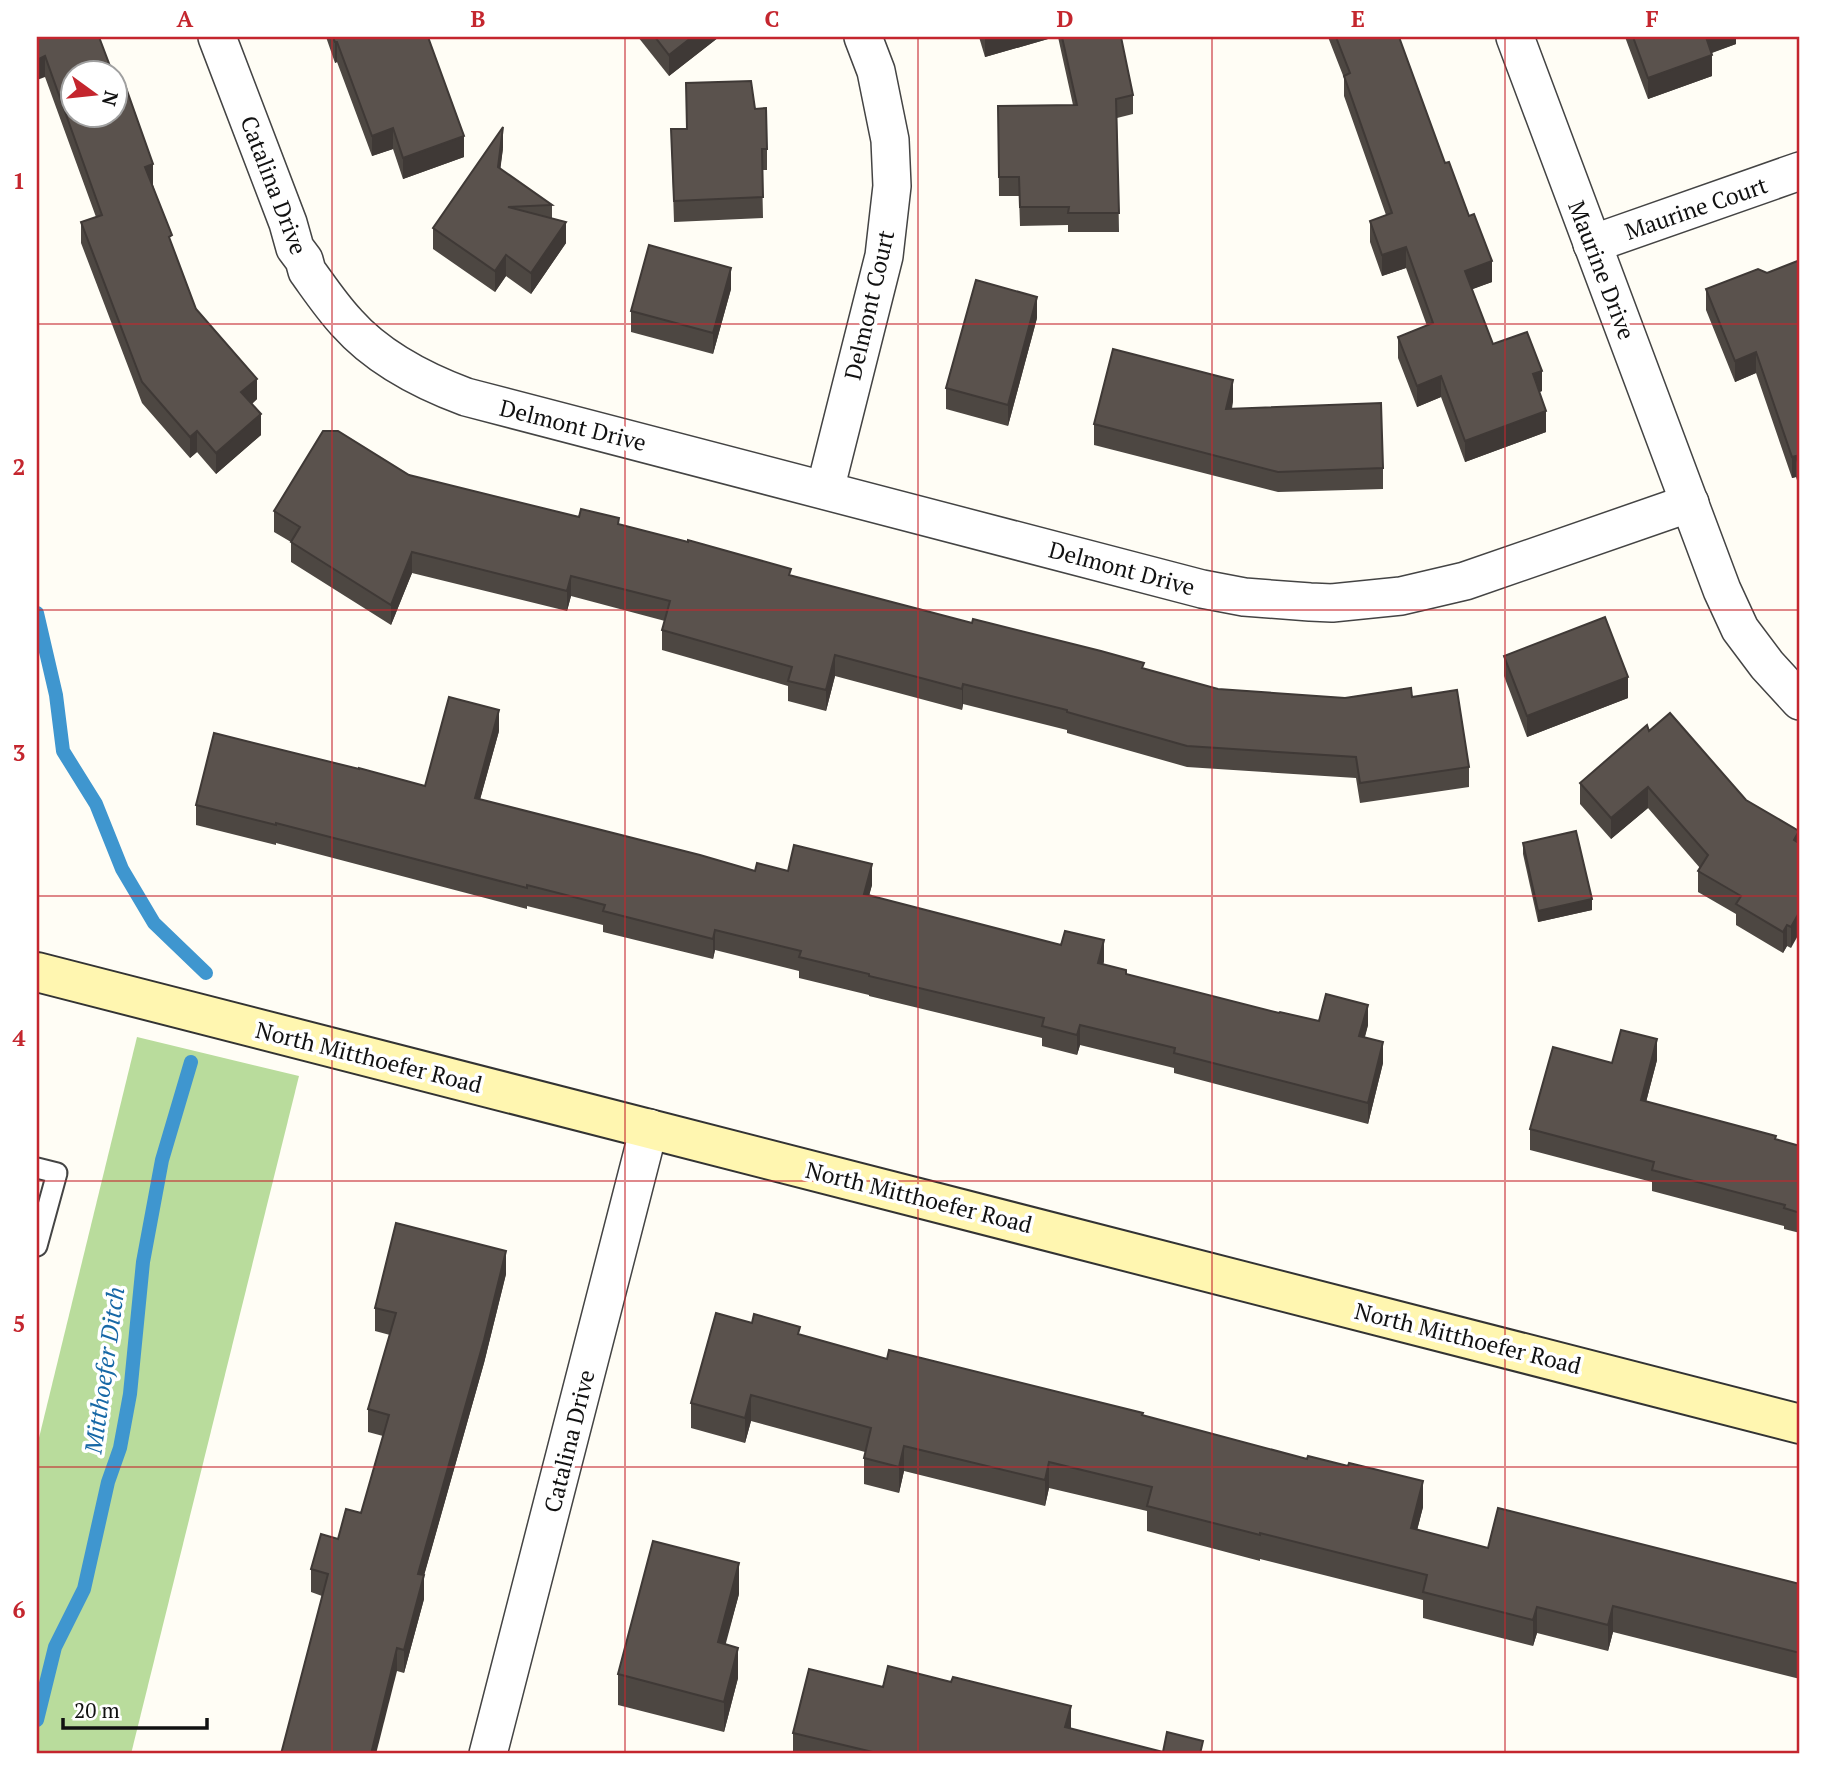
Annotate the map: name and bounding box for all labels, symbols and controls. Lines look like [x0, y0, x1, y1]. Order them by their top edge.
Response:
text: A [177, 3, 194, 34]
text: B [471, 3, 486, 34]
text: C [765, 3, 780, 34]
text: D [1057, 3, 1074, 34]
text: E [1351, 3, 1365, 34]
text: F [1645, 3, 1659, 34]
north arrow [60, 60, 130, 130]
text: N [97, 88, 125, 109]
street label: Catalina Drive [233, 111, 315, 259]
text: 1 [13, 165, 26, 196]
street label: Maurine Court [1621, 169, 1772, 247]
street label: Maurine Drive [1561, 196, 1643, 344]
street label: Delmont Court [837, 227, 901, 383]
street label: Delmont Drive [496, 392, 650, 458]
text: 2 [13, 451, 26, 482]
street label: Delmont Drive [1046, 534, 1198, 602]
text: 3 [13, 737, 26, 768]
street label: North Mitthoefer Road [252, 1014, 486, 1100]
text: 4 [13, 1022, 26, 1053]
street label: North Mitthoefer Road [802, 1154, 1036, 1240]
water label: Mitthoefer Ditch [76, 1285, 132, 1456]
street label: North Mitthoefer Road [1351, 1295, 1585, 1381]
text: 5 [13, 1308, 26, 1339]
street label: Catalina Drive [536, 1366, 602, 1516]
text: 6 [13, 1594, 26, 1625]
scale bar [63, 1686, 206, 1730]
text: 20 m [74, 1696, 120, 1724]

